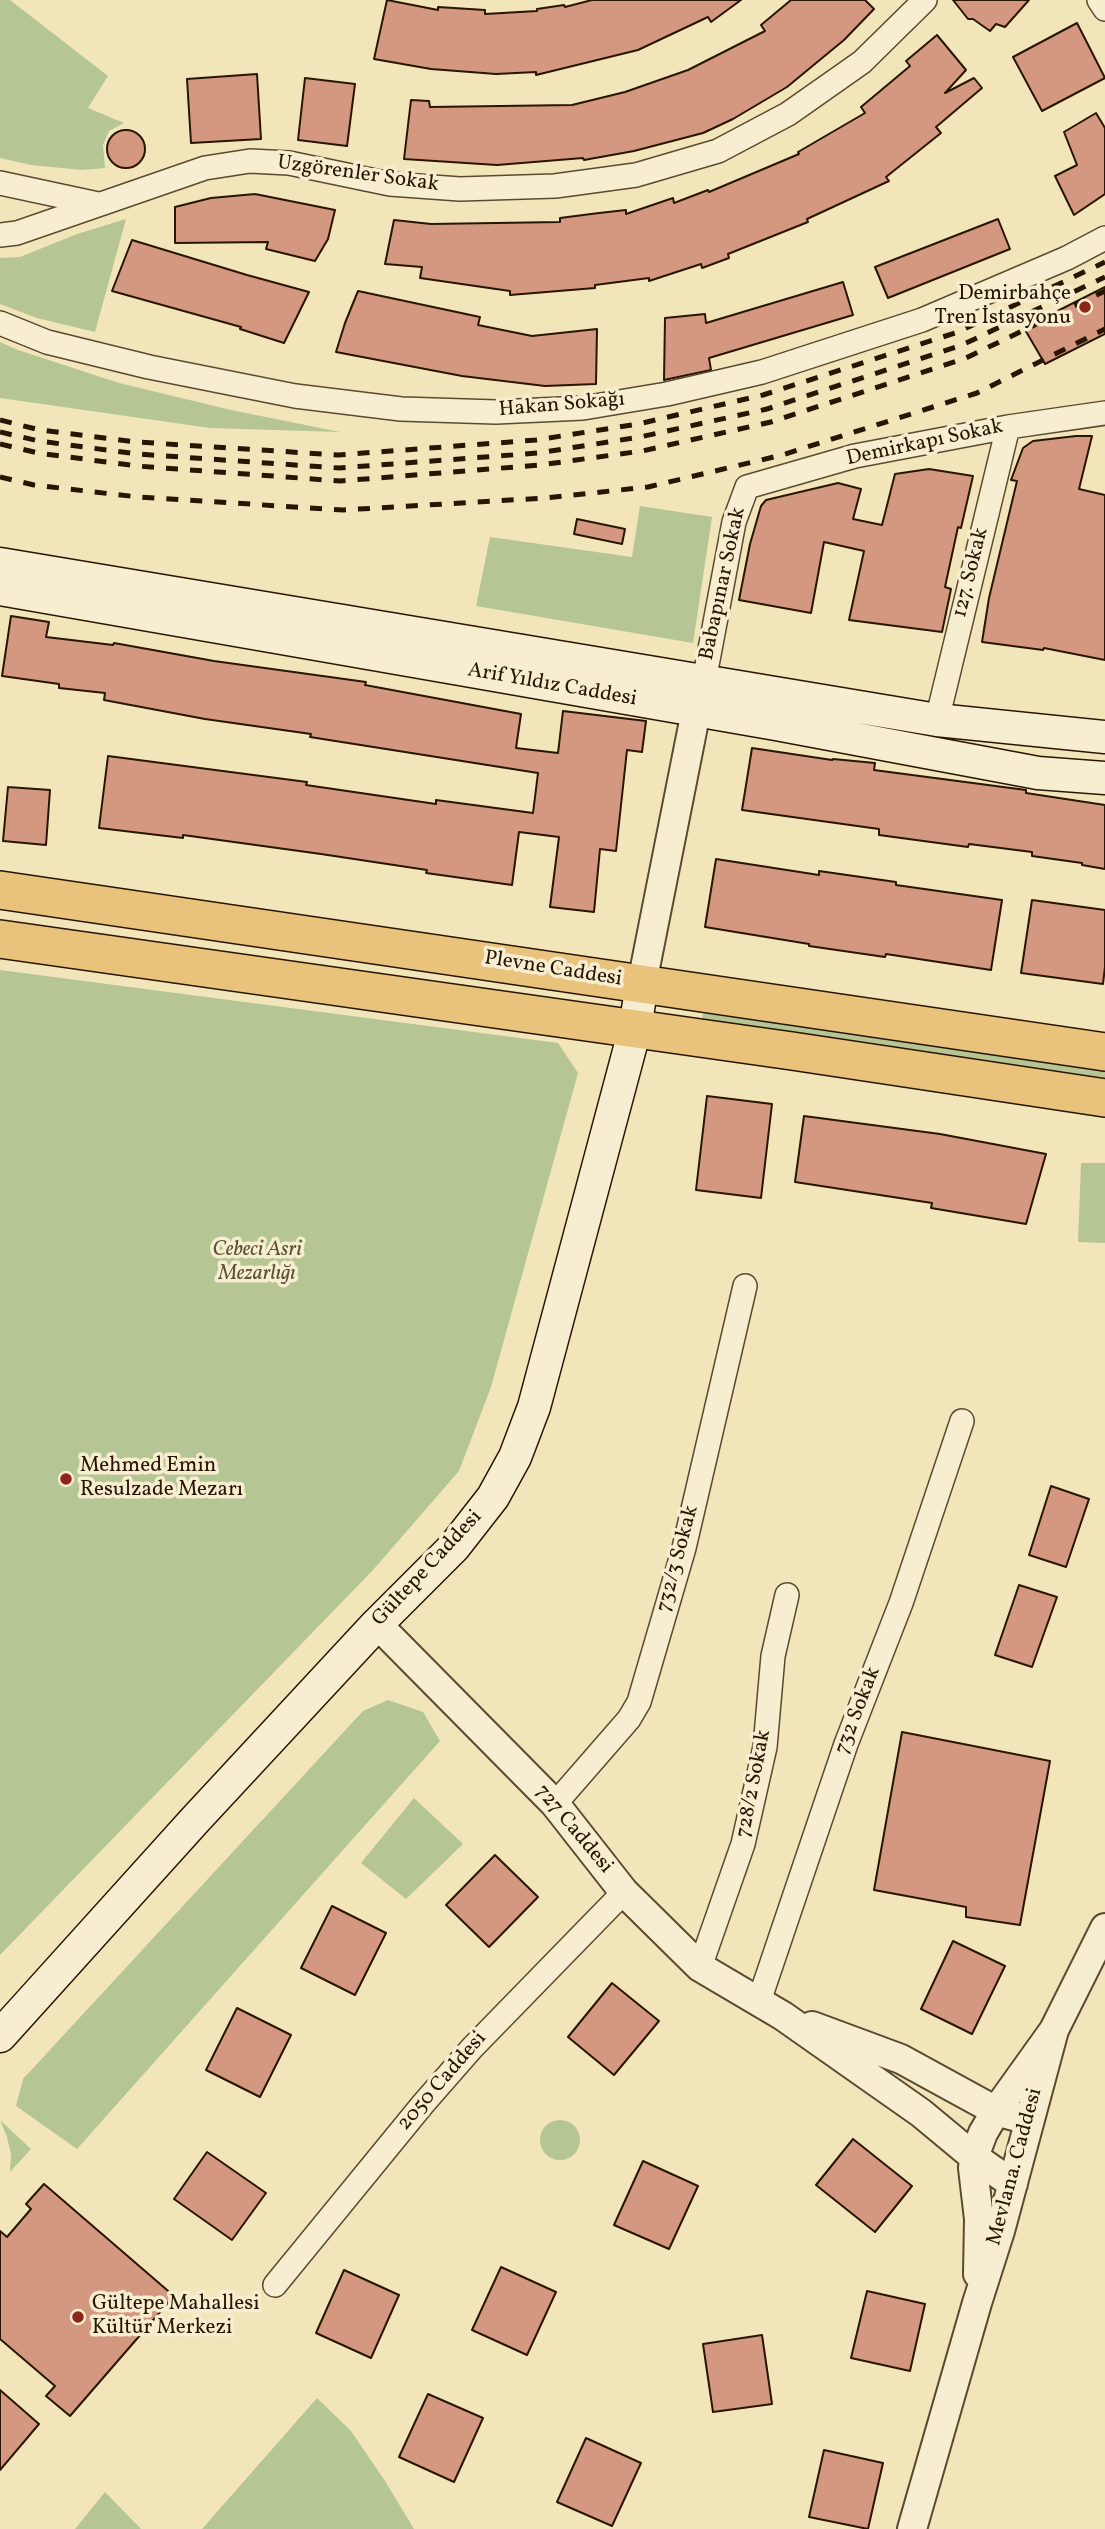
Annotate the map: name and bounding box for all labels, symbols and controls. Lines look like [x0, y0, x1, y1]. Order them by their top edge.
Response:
street label: Uzgörenler Sokak [276, 151, 440, 199]
place label: Demirbahçe Tren İstasyonu [935, 282, 1071, 332]
marker: Demirbahçe Tren İstasyonu [1077, 299, 1093, 315]
street label: Hakan Sokağı [498, 388, 626, 424]
street label: Demirkapı Sokak [844, 415, 1006, 473]
street label: Babapınar Sokak [695, 505, 753, 663]
street label: 127. Sokak [949, 525, 995, 621]
street label: Arif Yıldız Caddesi [465, 659, 639, 713]
street label: Plevne Caddesi [482, 947, 624, 993]
park label: Cebeci Asri Mezarlığı [212, 1238, 302, 1288]
place label: Mehmed Emin Resulzade Mezarı [80, 1454, 243, 1504]
marker: Mehmed Emin Resulzade Mezarı [58, 1471, 74, 1487]
street label: 732/3 Sokak [653, 1503, 705, 1615]
street label: Gültepe Caddesi [368, 1506, 488, 1632]
street label: 732 Sokak [831, 1664, 887, 1758]
street label: 728/2 Sokak [732, 1728, 778, 1840]
street label: 727 Caddesi [529, 1781, 617, 1879]
street label: 2050 Caddesi [393, 2027, 493, 2137]
street label: Mevlana. Caddesi [983, 2086, 1049, 2248]
place label: Gültepe Mahallesi Kültür Merkezi [92, 2292, 260, 2342]
marker: Gültepe Mahallesi Kültür Merkezi [70, 2309, 86, 2325]

